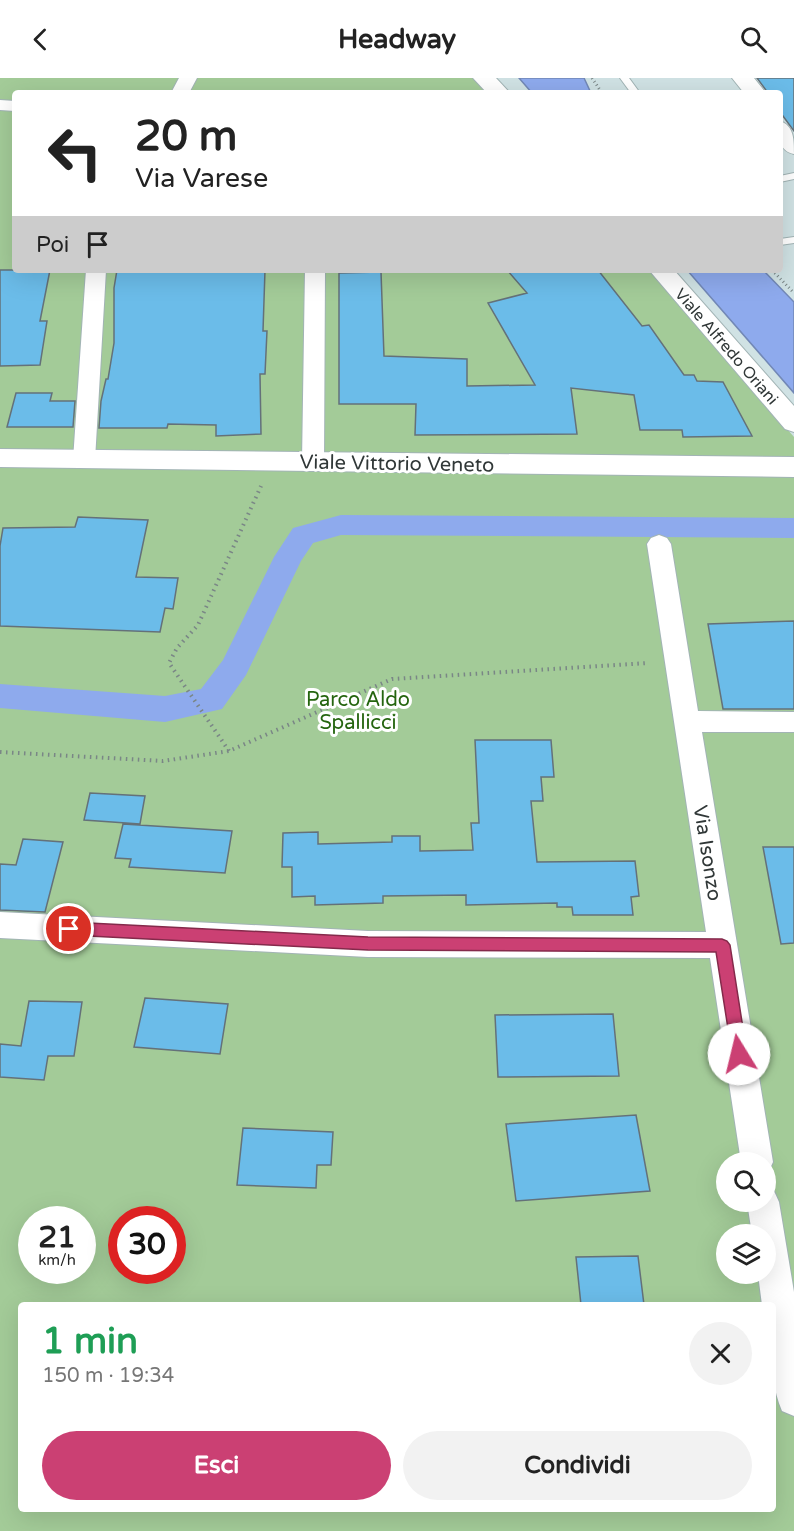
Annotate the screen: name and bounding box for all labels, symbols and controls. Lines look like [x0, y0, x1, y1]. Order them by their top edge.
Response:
icon: back [24, 23, 57, 56]
text: Headway [338, 23, 456, 56]
icon: search [737, 23, 770, 56]
text: 20 m [135, 111, 237, 162]
icon: left [36, 114, 114, 192]
text: Via Varese [135, 162, 268, 195]
icon: arrive [81, 228, 114, 261]
text: Poi [36, 232, 69, 258]
street label: Viale Alfredo Oriani [670, 284, 782, 409]
street label: Viale Vittorio Veneto [299, 450, 494, 478]
park label: Parco Aldo Spallicci [306, 688, 410, 735]
street label: Via Isonzo [688, 804, 726, 903]
pin [43, 903, 94, 954]
icon: arrive [52, 912, 85, 945]
position arrow [707, 1022, 771, 1086]
map controls [716, 1152, 776, 1284]
button: search [716, 1152, 776, 1212]
speed limit sign: 30 [108, 1206, 186, 1284]
text: 21 [38, 1219, 76, 1256]
button: layers [716, 1224, 776, 1284]
text: km/h [38, 1251, 76, 1269]
text: 1 min [42, 1320, 138, 1363]
button: close [689, 1322, 752, 1385]
text: 150 m · 19:34 [42, 1364, 174, 1388]
button: Esci [42, 1431, 391, 1500]
button: Condividi [403, 1431, 752, 1500]

